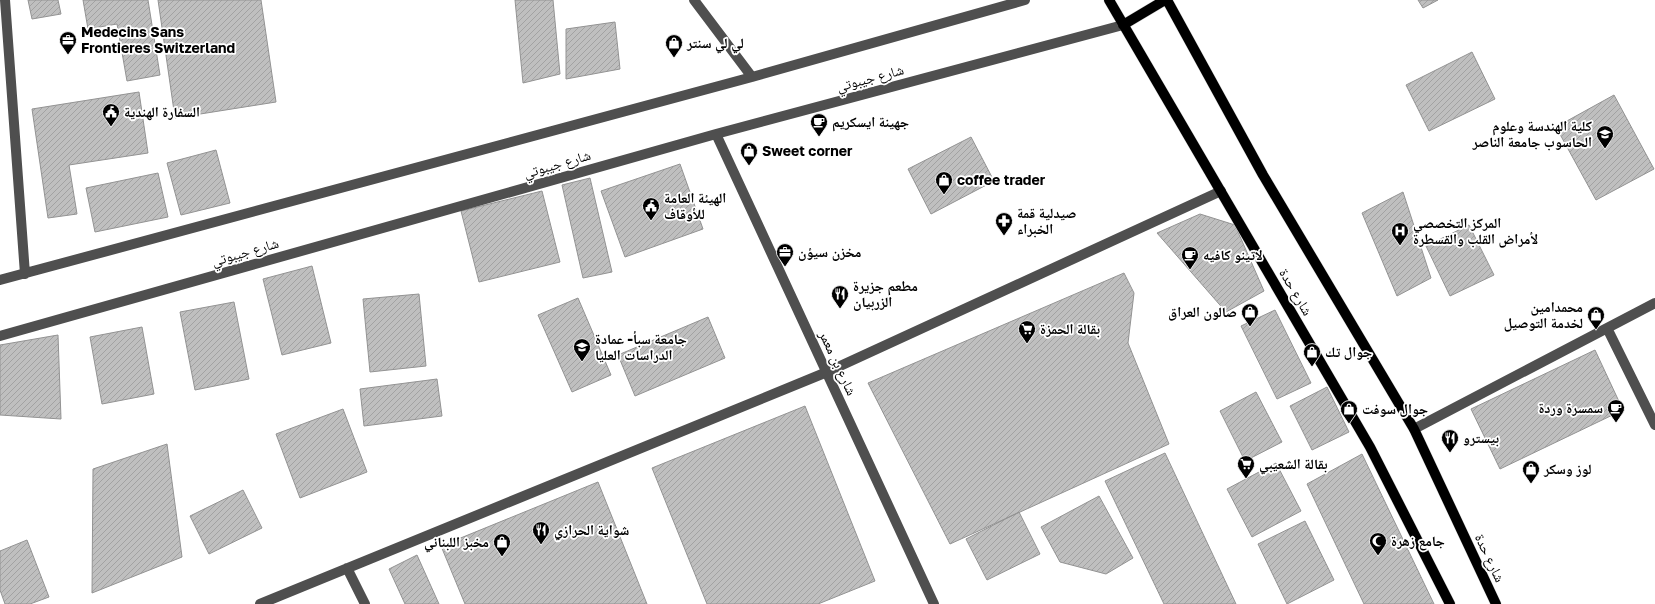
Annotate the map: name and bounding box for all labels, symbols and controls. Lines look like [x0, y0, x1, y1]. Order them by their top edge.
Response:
place label: Medecins Sans Frontieres Switzerland [81, 23, 235, 56]
office icon: Medecins Sans Frontieres Switzerland [58, 30, 78, 55]
shop icon: لي لي سنتر [664, 33, 684, 58]
place label: لي لي سنتر [686, 34, 744, 54]
street label: شارع جيبوتي [834, 60, 906, 98]
public building icon: السفارة الهندية [101, 102, 121, 127]
place label: السفارة الهندية [124, 103, 200, 121]
cafe icon: جهينة ايسكريم [809, 112, 829, 137]
place label: جهينة ايسكريم [832, 113, 909, 132]
place label: كلية الهندسة وعلوم الحاسوب جامعة الناصر [1472, 117, 1592, 151]
school or university icon: كلية الهندسة وعلوم الحاسوب جامعة الناصر [1595, 124, 1615, 149]
shop icon: Sweet corner [739, 141, 759, 166]
place label: Sweet corner [762, 142, 853, 159]
street label: شارع جيبوتي [521, 146, 593, 185]
shop icon: coffee trader [934, 170, 954, 195]
place label: coffee trader [957, 171, 1046, 188]
place label: الهيئة العامة للأوقاف [664, 189, 726, 222]
public building icon: الهيئة العامة للأوقاف [641, 196, 661, 221]
place label: صيدلية قمة الخبراء [1017, 204, 1076, 238]
pharmacy icon: صيدلية قمة الخبراء [994, 211, 1014, 236]
place label: المركز التخصصي لأمراض القلب والقسطرة [1413, 214, 1538, 248]
hospital icon: المركز التخصصي لأمراض القلب والقسطرة [1390, 221, 1410, 246]
street label: شارع جيبوتي [209, 234, 281, 273]
office icon: مخزن سيؤن [775, 242, 795, 267]
place label: مخزن سيؤن [798, 243, 861, 261]
cafe icon: لاتينو كافيه [1180, 245, 1200, 270]
place label: لاتينو كافيه [1203, 246, 1263, 263]
street label: شارع حدة [1274, 265, 1317, 319]
place label: مطعم جزيرة الزربيان [853, 277, 918, 311]
restaurant icon: مطعم جزيرة الزربيان [830, 284, 850, 309]
place label: محمدامين لخدمة التوصيل [1504, 298, 1583, 332]
shop icon: صالون العراق [1240, 302, 1260, 327]
place label: صالون العراق [1168, 303, 1237, 321]
shop icon: محمدامين لخدمة التوصيل [1586, 305, 1606, 330]
supermarket icon: بقالة الحمزة [1017, 319, 1037, 344]
place label: بقالة الحمزة [1040, 320, 1100, 338]
street label: شارع بن معمر [814, 327, 861, 399]
place label: جامعة سبأ- عمادة الدراسات العليا [595, 330, 687, 363]
school or university icon: جامعة سبأ- عمادة الدراسات العليا [572, 337, 592, 362]
shop icon: جوال تك [1302, 342, 1322, 367]
place label: جوال تك [1325, 343, 1372, 360]
cafe icon: سمسرة وردة [1606, 398, 1626, 423]
shop icon: جوال سوفت [1339, 399, 1359, 424]
place label: سمسرة وردة [1538, 399, 1603, 416]
place label: جوال سوفت [1362, 400, 1428, 417]
restaurant icon: بيسترو [1440, 428, 1460, 453]
place label: بيسترو [1463, 429, 1499, 447]
supermarket icon: بقالة الشعيبي [1236, 454, 1256, 479]
place label: بقالة الشعيبي [1259, 455, 1328, 475]
shop icon: لوز وسكر [1521, 459, 1541, 484]
place label: لوز وسكر [1543, 460, 1591, 477]
restaurant icon: شواية الحرازي [531, 520, 551, 545]
place label: شواية الحرازي [554, 521, 630, 541]
mosque icon: جامع زهرة [1368, 531, 1388, 556]
street label: شارع حدة [1470, 531, 1509, 586]
shop icon: مخبز اللبناني [492, 532, 512, 557]
place label: جامع زهرة [1391, 532, 1445, 551]
place label: مخبز اللبناني [424, 533, 489, 553]

